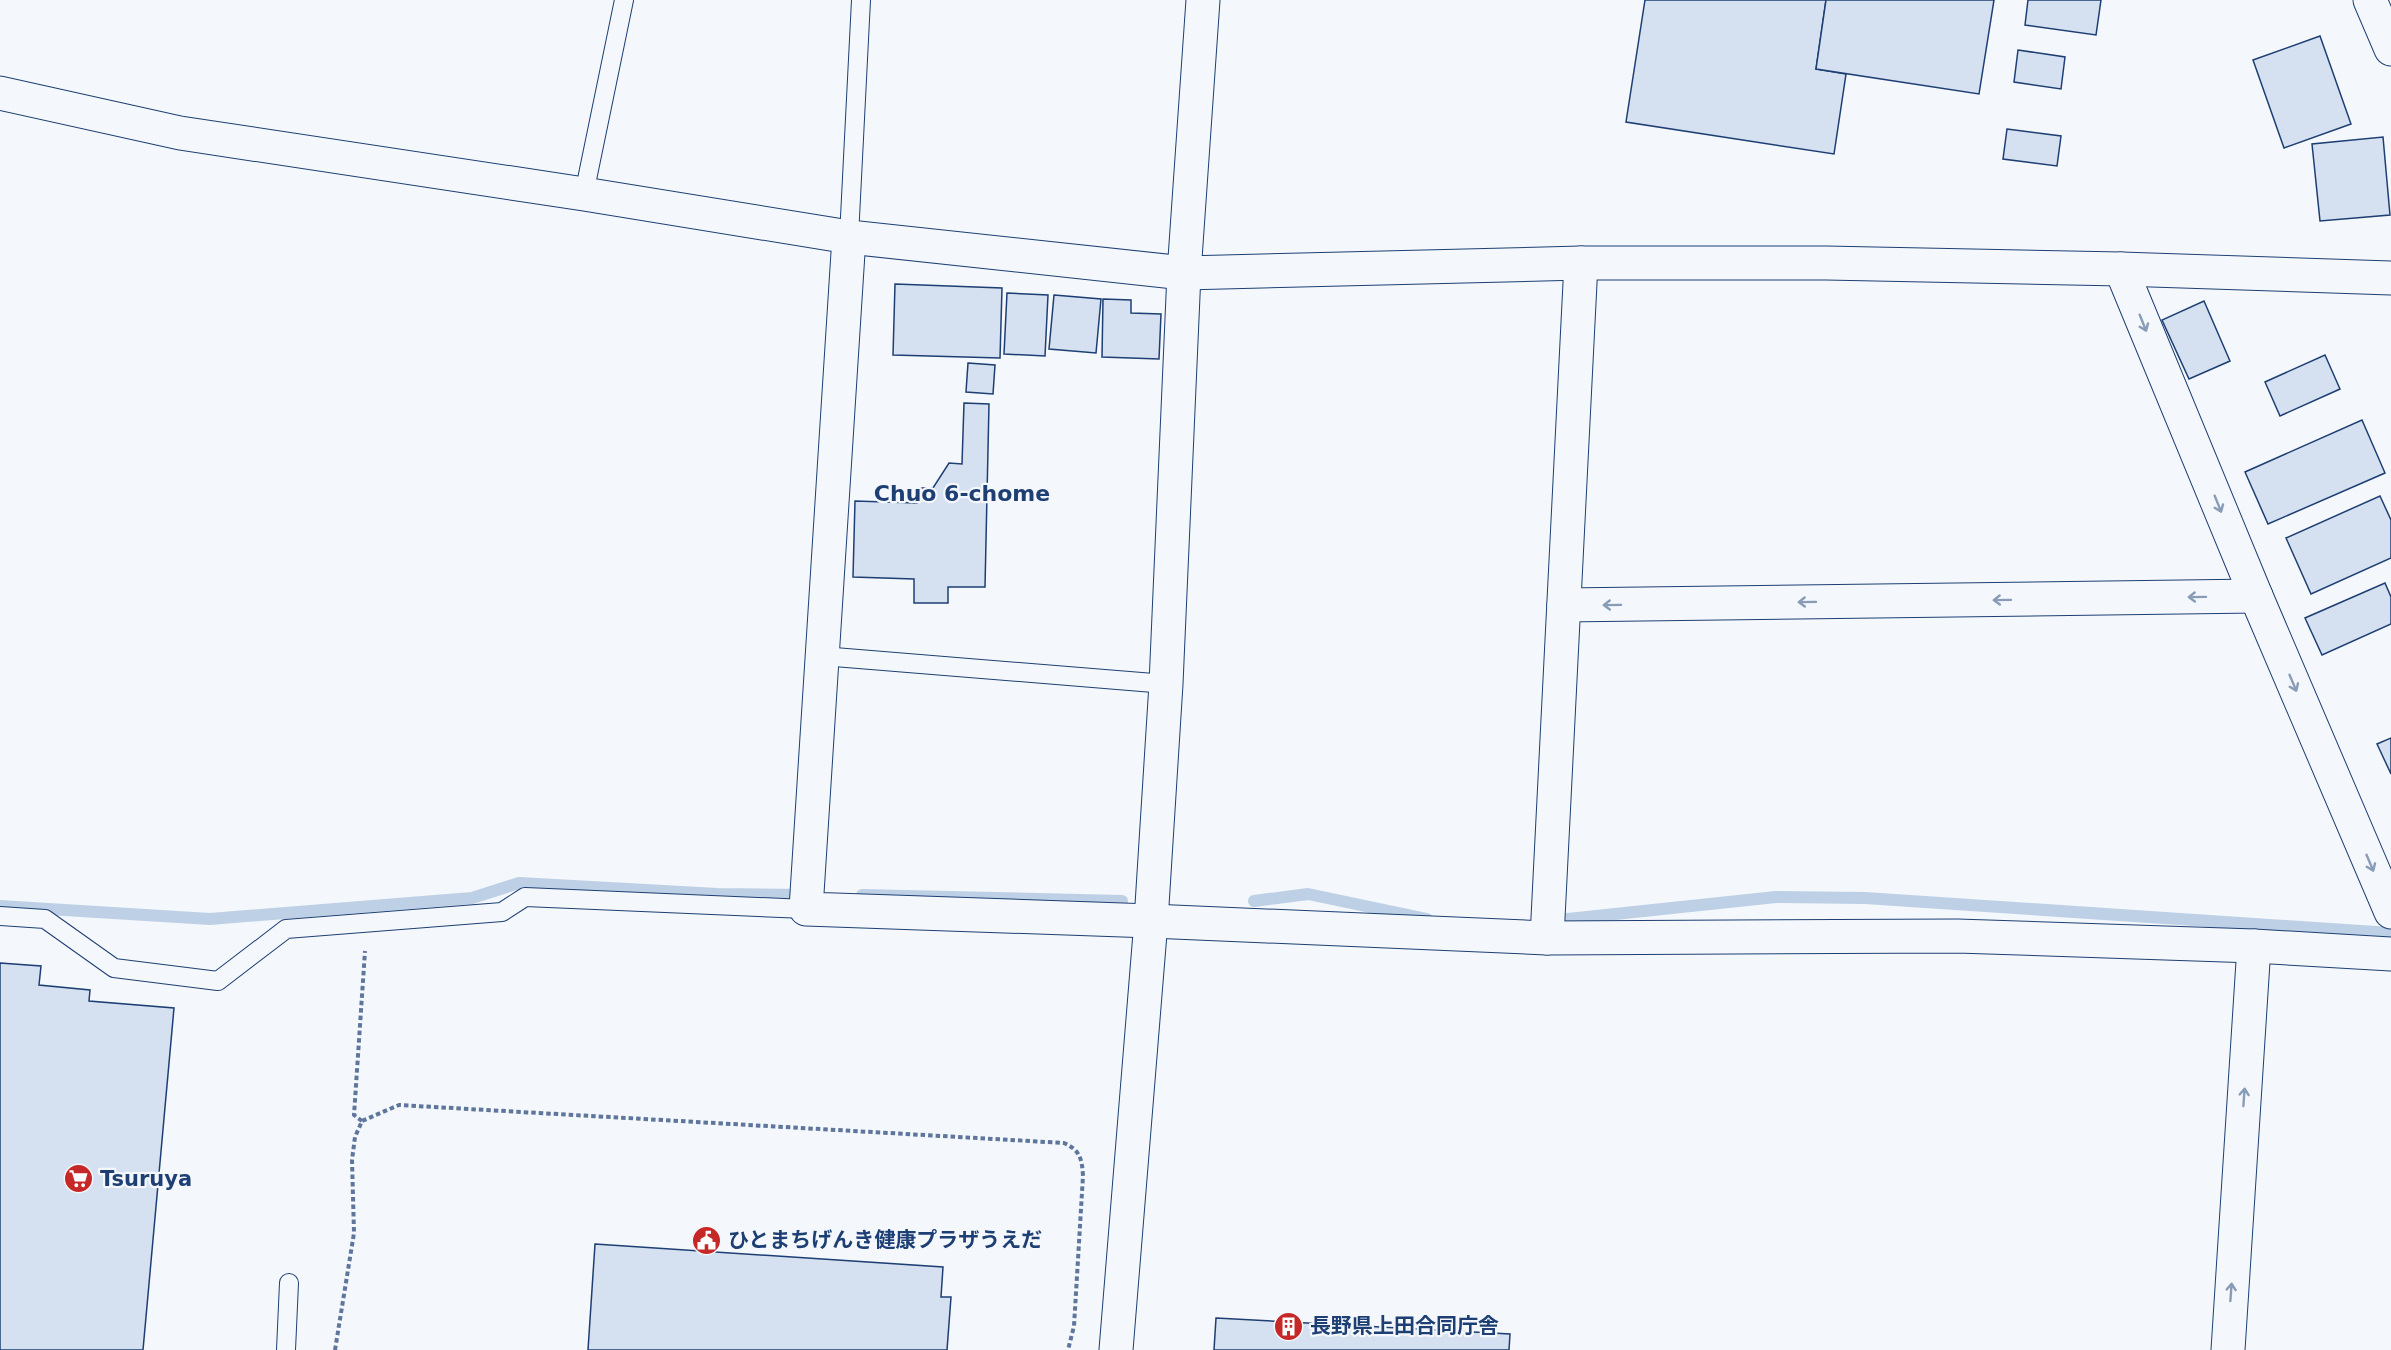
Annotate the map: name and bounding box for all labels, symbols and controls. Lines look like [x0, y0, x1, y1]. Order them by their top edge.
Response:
one-way arrow [2138, 314, 2149, 332]
district label: Chuo 6-chome [874, 481, 1050, 506]
one-way arrow [2213, 494, 2224, 512]
one-way arrow [2188, 591, 2208, 603]
one-way arrow [1993, 594, 2013, 606]
one-way arrow [1798, 596, 1818, 608]
one-way arrow [1603, 599, 1623, 611]
one-way arrow [2288, 674, 2299, 692]
one-way arrow [2365, 853, 2376, 871]
one-way arrow [2239, 1088, 2250, 1108]
supermarket icon: Tsuruya [63, 1163, 95, 1195]
place label: Tsuruya [100, 1167, 192, 1191]
public building icon: ひとまちげんき健康プラザうえだ [691, 1224, 723, 1256]
place label: ひとまちげんき健康プラザうえだ [728, 1228, 1042, 1252]
one-way arrow [2226, 1282, 2237, 1302]
building icon: 長野県上田合同庁舎 [1273, 1310, 1305, 1342]
place label: 長野県上田合同庁舎 [1310, 1314, 1499, 1338]

